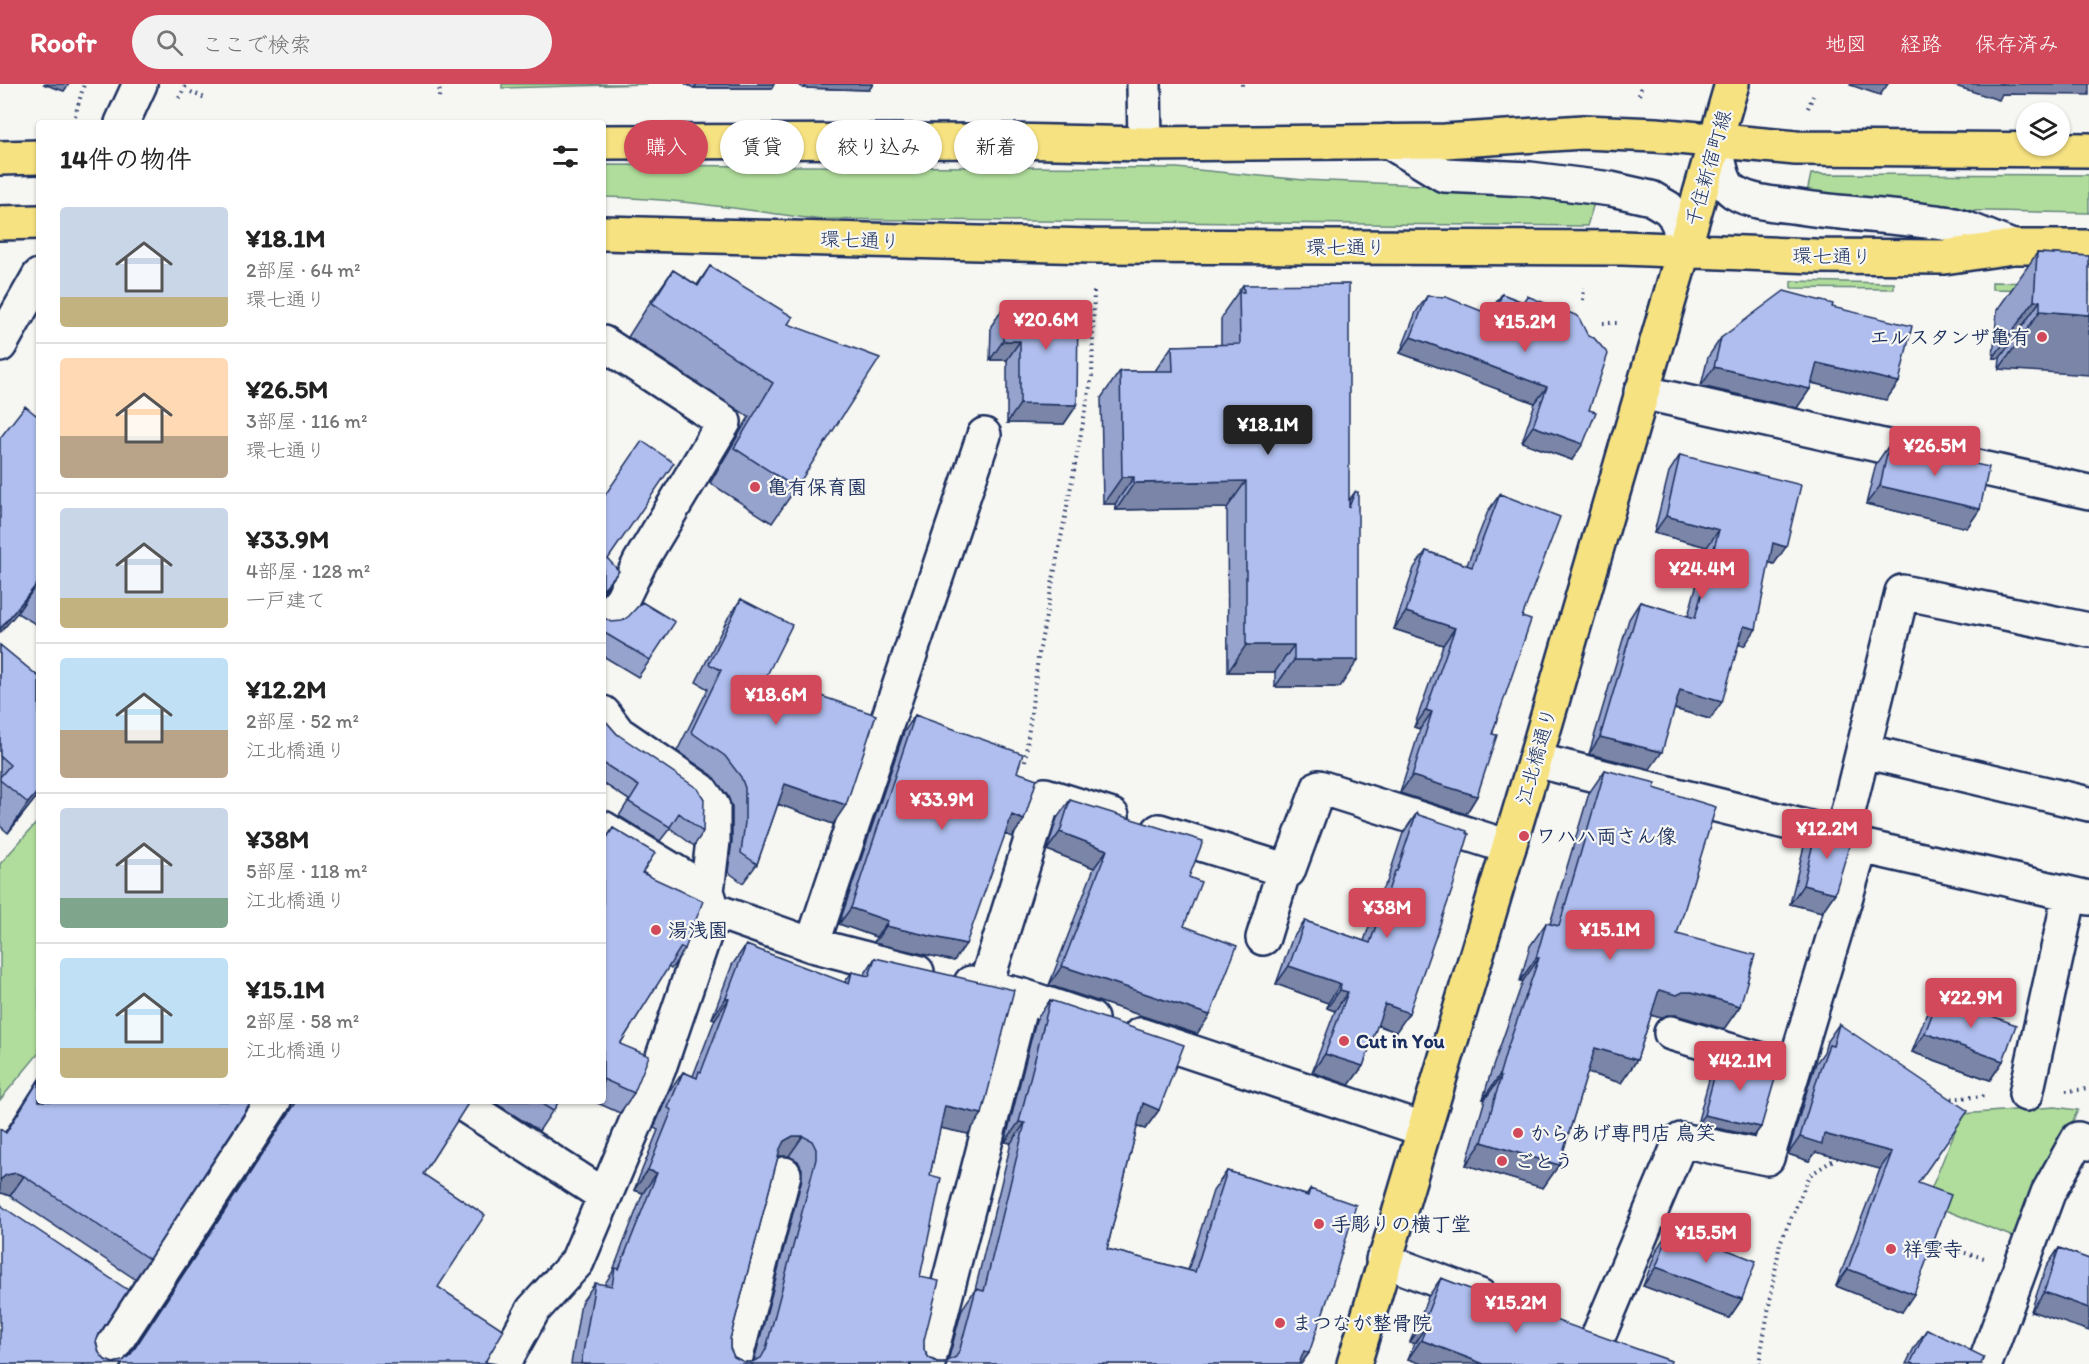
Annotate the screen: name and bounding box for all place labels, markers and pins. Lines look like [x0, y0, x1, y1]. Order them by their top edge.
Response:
pin: ¥20.6M [997, 300, 1095, 351]
pin: ¥15.2M [1476, 302, 1574, 353]
place label: エルスタンザ亀有 [1870, 325, 2030, 349]
marker: エルスタンザ亀有 [2035, 330, 2049, 344]
pin: ¥18.1M [1219, 405, 1317, 456]
pin: ¥26.5M [1886, 426, 1984, 477]
place label: 亀有保育園 [767, 475, 867, 499]
marker: 亀有保育園 [748, 480, 762, 494]
pin: ¥24.4M [1653, 549, 1751, 600]
pin: ¥18.6M [727, 675, 825, 726]
pin: ¥33.9M [893, 780, 991, 831]
pin: ¥12.2M [1778, 809, 1876, 860]
place label: ワハハ両さん像 [1536, 824, 1676, 848]
marker: ワハハ両さん像 [1517, 829, 1531, 843]
pin: ¥38M [1351, 888, 1423, 939]
pin: ¥15.1M [1561, 910, 1659, 961]
place label: 湯浅園 [668, 918, 728, 942]
marker: 湯浅園 [649, 923, 663, 937]
pin: ¥22.9M [1922, 978, 2020, 1029]
place label: Cut in You [1356, 1029, 1445, 1053]
marker: Cut in You [1337, 1034, 1351, 1048]
pin: ¥42.1M [1691, 1041, 1789, 1092]
place label: からあげ専門店 鳥笑 [1530, 1121, 1716, 1145]
marker: からあげ専門店 鳥笑 [1511, 1126, 1525, 1140]
place label: ごとう [1514, 1149, 1574, 1173]
marker: ごとう [1495, 1154, 1509, 1168]
place label: 手彫りの横丁堂 [1331, 1212, 1471, 1236]
pin: ¥15.5M [1657, 1213, 1755, 1264]
marker: 手彫りの横丁堂 [1312, 1217, 1326, 1231]
place label: 祥雲寺 [1903, 1237, 1963, 1261]
marker: 祥雲寺 [1884, 1242, 1898, 1256]
pin: ¥15.2M [1467, 1283, 1565, 1334]
place label: まつなが整骨院 [1292, 1311, 1432, 1335]
marker: まつなが整骨院 [1273, 1316, 1287, 1330]

